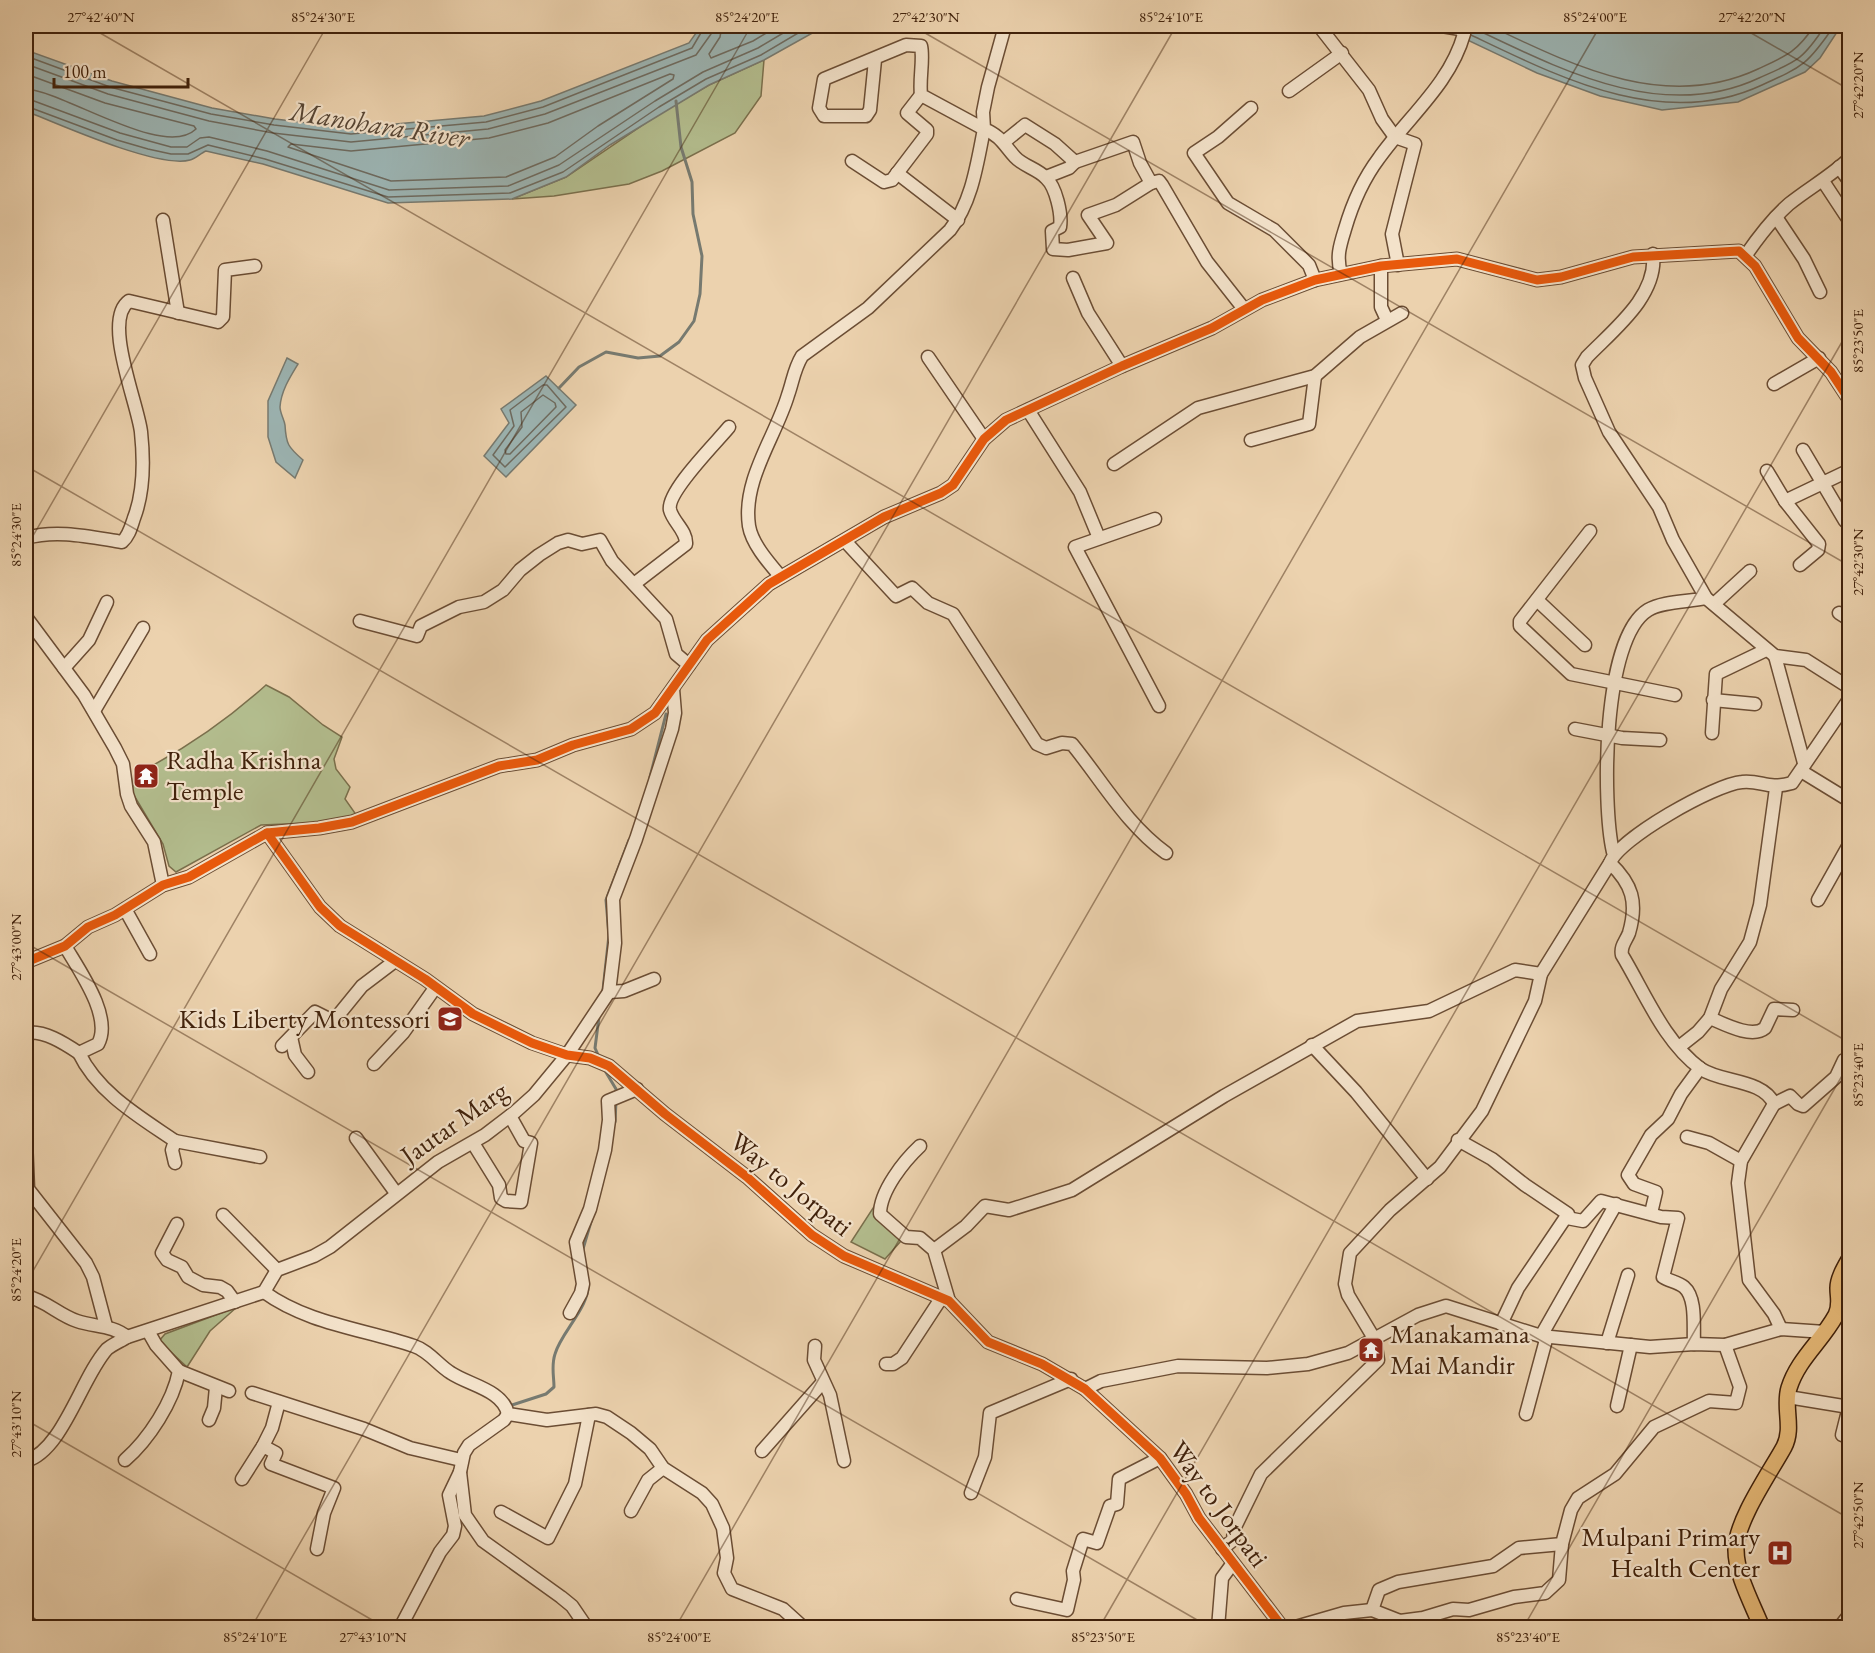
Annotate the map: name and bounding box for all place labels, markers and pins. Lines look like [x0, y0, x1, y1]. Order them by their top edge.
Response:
place label: Radha Krishna Temple [166, 742, 322, 808]
temple icon: Radha Krishna Temple [131, 761, 161, 791]
place label: Kids Liberty Montessori [179, 1001, 430, 1036]
school or university icon: Kids Liberty Montessori [435, 1004, 465, 1034]
place label: Manakamana Mai Mandir [1390, 1316, 1530, 1382]
temple icon: Manakamana Mai Mandir [1356, 1335, 1386, 1365]
place label: Mulpani Primary Health Center [1581, 1519, 1760, 1585]
hospital icon: Mulpani Primary Health Center [1765, 1538, 1795, 1568]

